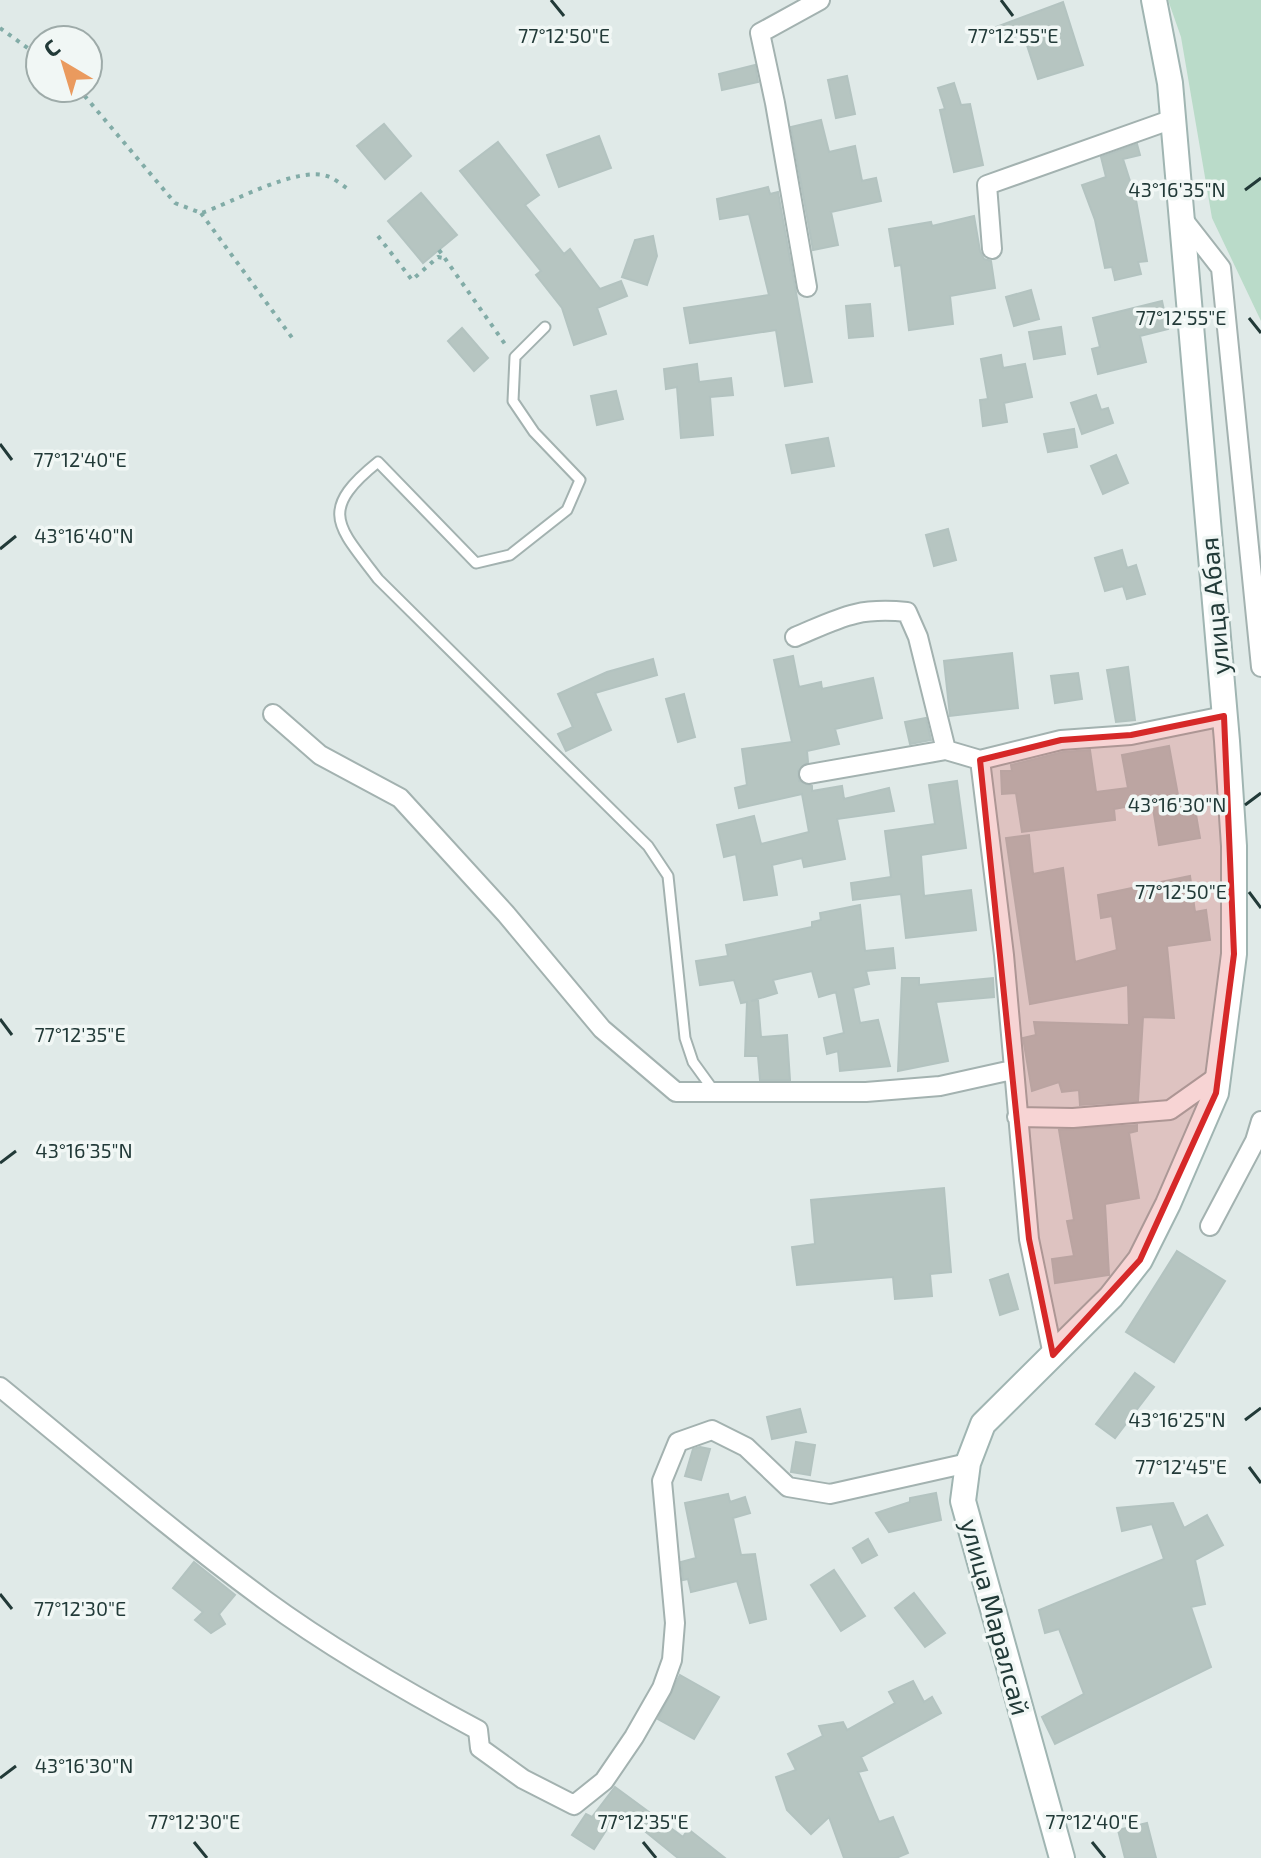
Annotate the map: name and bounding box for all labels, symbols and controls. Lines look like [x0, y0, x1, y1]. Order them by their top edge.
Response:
text: 77°12'50"E [518, 23, 610, 47]
text: 77°12'55"E [968, 23, 1058, 47]
north arrow [24, 24, 104, 104]
text: С [38, 33, 64, 62]
text: 43°16'35"N [1128, 177, 1226, 201]
text: 77°12'55"E [1136, 305, 1226, 329]
text: 77°12'40"E [33, 447, 127, 471]
text: 43°16'40"N [34, 523, 134, 547]
street label: улица Абая [1192, 536, 1236, 676]
text: 43°16'30"N [1128, 792, 1226, 816]
text: 77°12'50"E [1135, 879, 1227, 903]
text: 77°12'35"E [34, 1022, 126, 1046]
text: 43°16'35"N [35, 1138, 133, 1162]
text: 43°16'25"N [1128, 1407, 1226, 1431]
text: 77°12'45"E [1135, 1454, 1227, 1478]
street label: улица Маралсай [954, 1515, 1038, 1718]
text: 77°12'30"E [34, 1596, 126, 1620]
text: 43°16'30"N [35, 1753, 133, 1777]
text: 77°12'30"E [148, 1809, 240, 1833]
text: 77°12'35"E [597, 1809, 689, 1833]
text: 77°12'40"E [1045, 1809, 1139, 1833]

